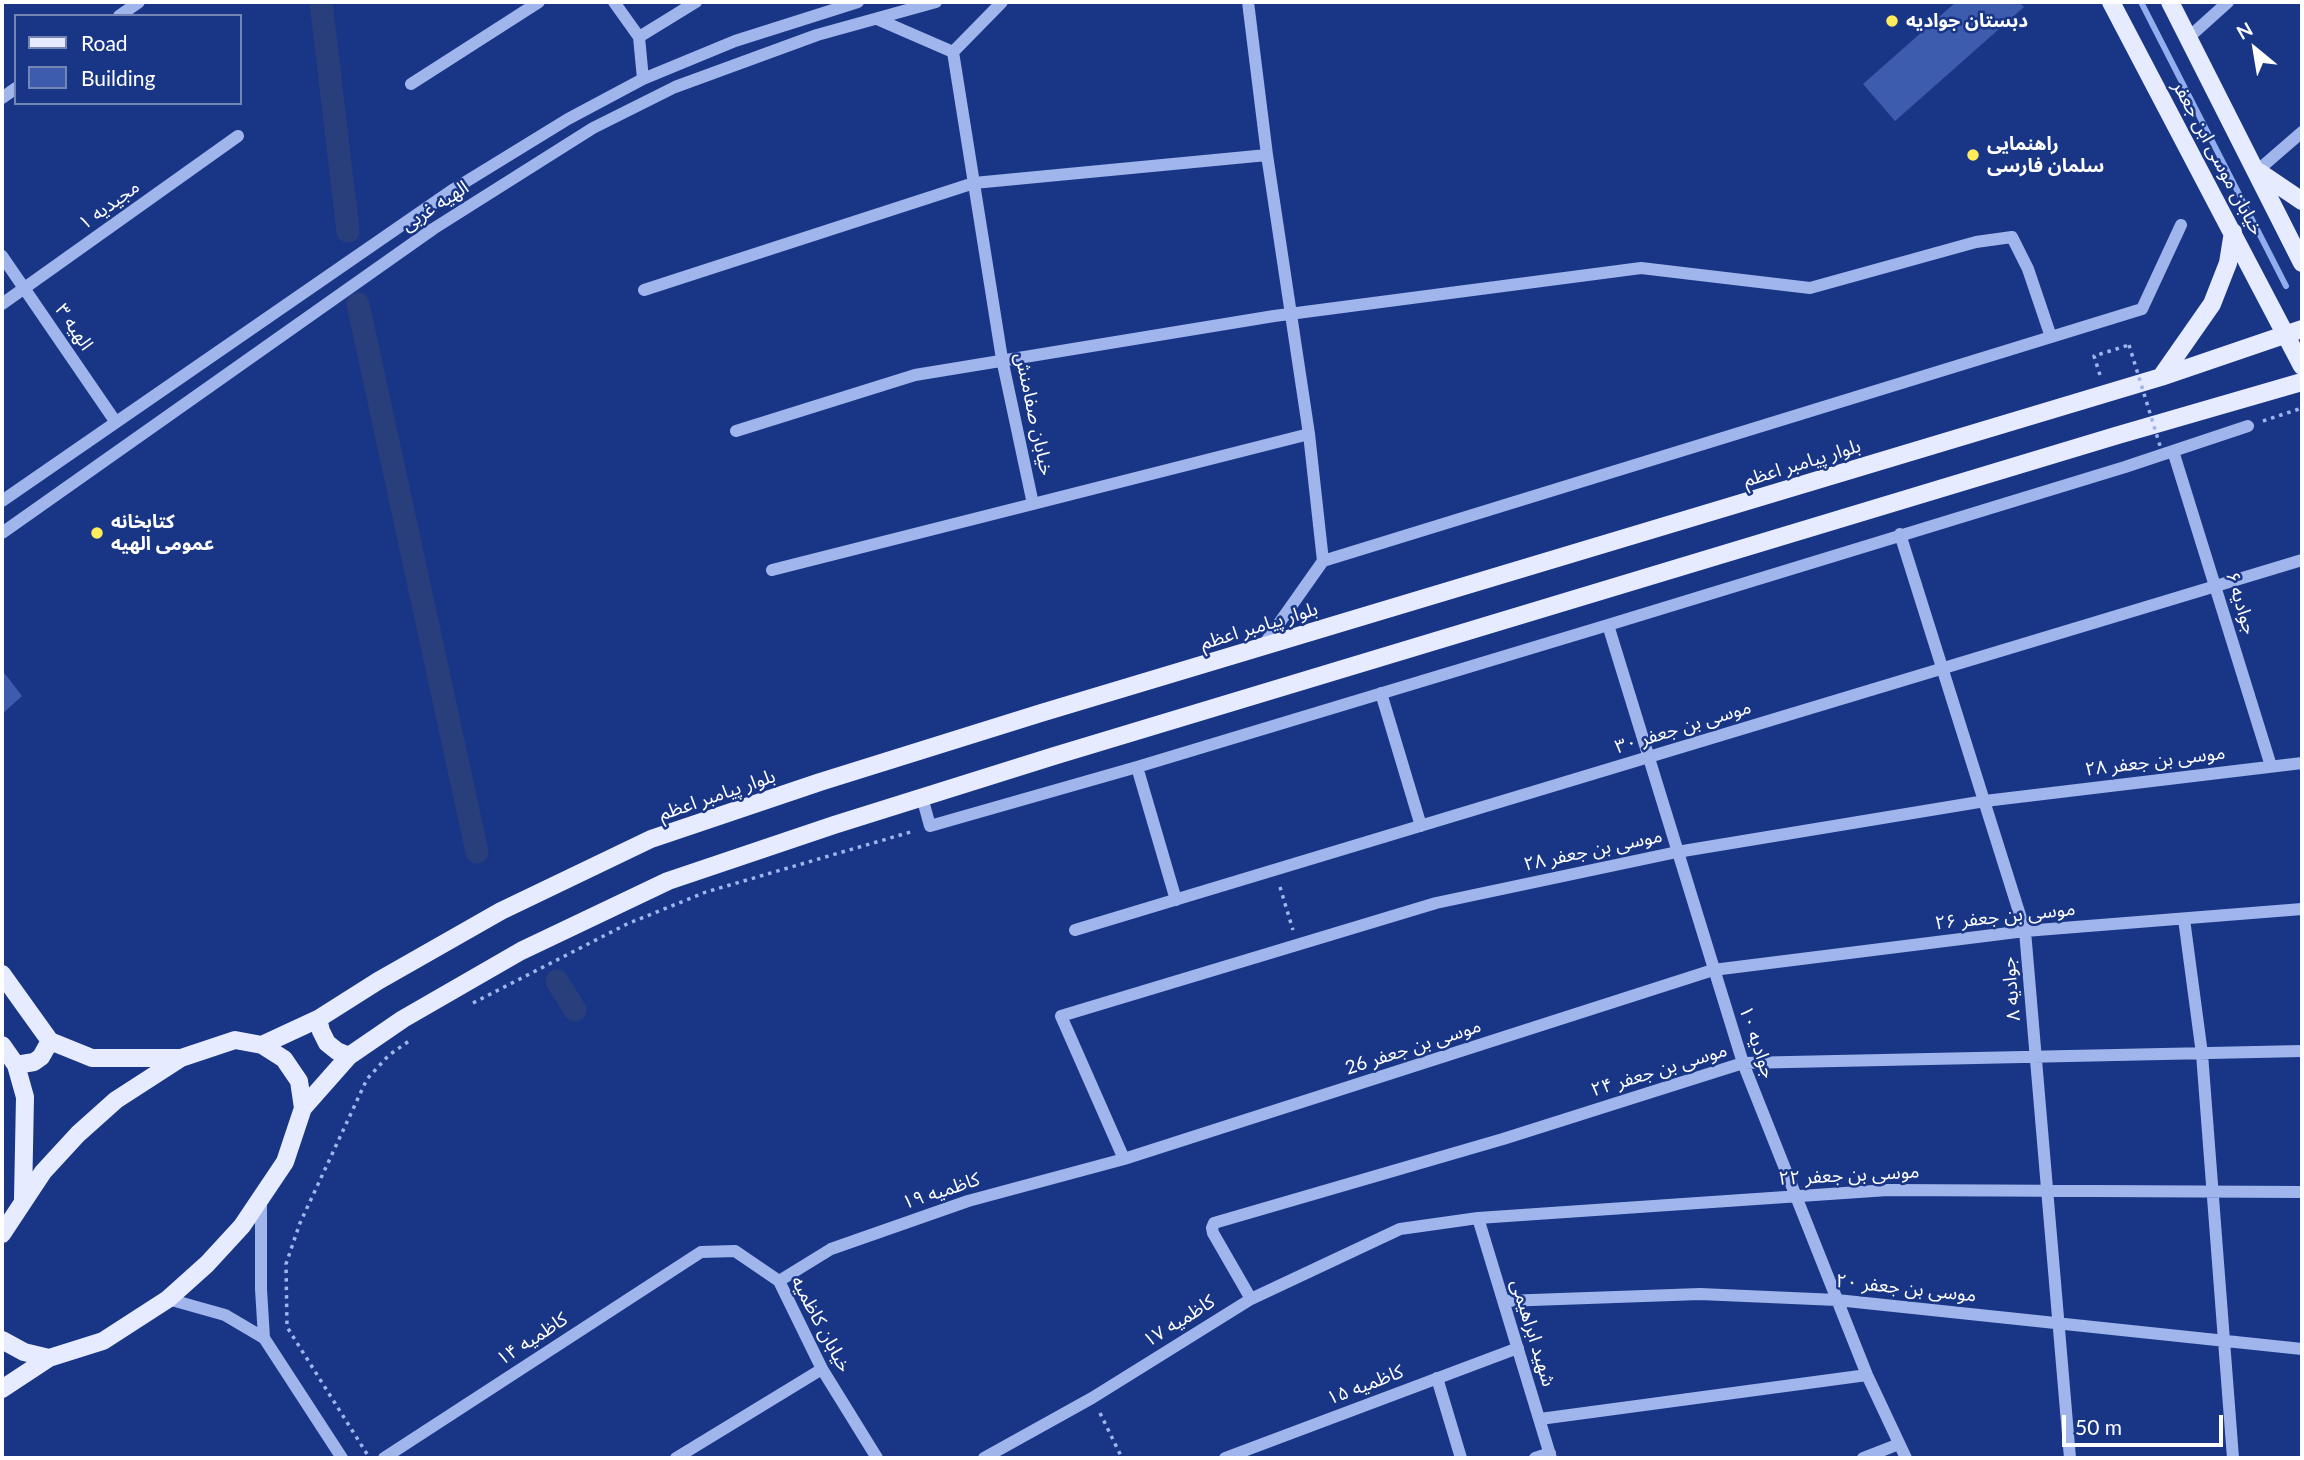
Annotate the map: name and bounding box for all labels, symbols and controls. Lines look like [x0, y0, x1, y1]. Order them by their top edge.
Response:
place label: دبستان جوادیه [1906, 10, 2028, 32]
marker: دبستان جوادیه [1884, 13, 1900, 29]
legend [14, 14, 242, 105]
north arrow [2220, 14, 2290, 84]
text: N [2232, 17, 2256, 44]
text: Road [81, 30, 128, 55]
text: Building [81, 65, 156, 90]
street label: خیابان موسی ابن جعفر [2168, 77, 2268, 239]
place label: راهنمایی سلمان فارسی [1987, 133, 2104, 177]
marker: راهنمایی سلمان فارسی [1965, 147, 1981, 163]
street label: مجیدیه ۱ [74, 175, 144, 235]
street label: الهیه غربی [397, 176, 473, 236]
street label: الهیه ۳ [50, 299, 98, 355]
street label: خیابان صفامنش [1010, 350, 1058, 478]
street label: بلوار پیامبر اعظم [1741, 434, 1863, 492]
place label: کتابخانه عمومی الهیه [111, 511, 214, 555]
marker: کتابخانه عمومی الهیه [89, 525, 105, 541]
street label: جوادیه ۶ [2221, 569, 2261, 637]
street label: بلوار پیامبر اعظم [1198, 597, 1320, 655]
street label: موسی بن جعفر ۳۰ [1612, 695, 1754, 759]
street label: موسی بن جعفر ۲۸ [2084, 741, 2226, 781]
street label: بلوار پیامبر اعظم [656, 764, 778, 826]
street label: موسی بن جعفر ۲۸ [1522, 824, 1664, 876]
street label: موسی بن جعفر ۲۶ [1934, 897, 2076, 935]
street label: جوادیه ۸ [1997, 956, 2025, 1022]
street label: جوادیه ۱۰ [1734, 1003, 1780, 1081]
street label: موسی بن جعفر 26 [1342, 1014, 1484, 1080]
street label: موسی بن جعفر ۲۴ [1588, 1038, 1730, 1102]
street label: موسی بن جعفر ۲۲ [1778, 1160, 1920, 1190]
street label: کاظمیه ۱۹ [899, 1168, 983, 1214]
street label: موسی بن جعفر ۲۰ [1835, 1269, 1977, 1307]
street label: خیابان کاظمیه [786, 1272, 856, 1376]
street label: شهید ابراهیمی [1506, 1277, 1560, 1389]
street label: کاظمیه ۱۷ [1139, 1290, 1219, 1352]
street label: کاظمیه ۱۴ [492, 1308, 572, 1370]
street label: کاظمیه ۱۵ [1324, 1360, 1406, 1410]
scale bar [2066, 1400, 2227, 1444]
text: 50 m [2075, 1414, 2122, 1439]

